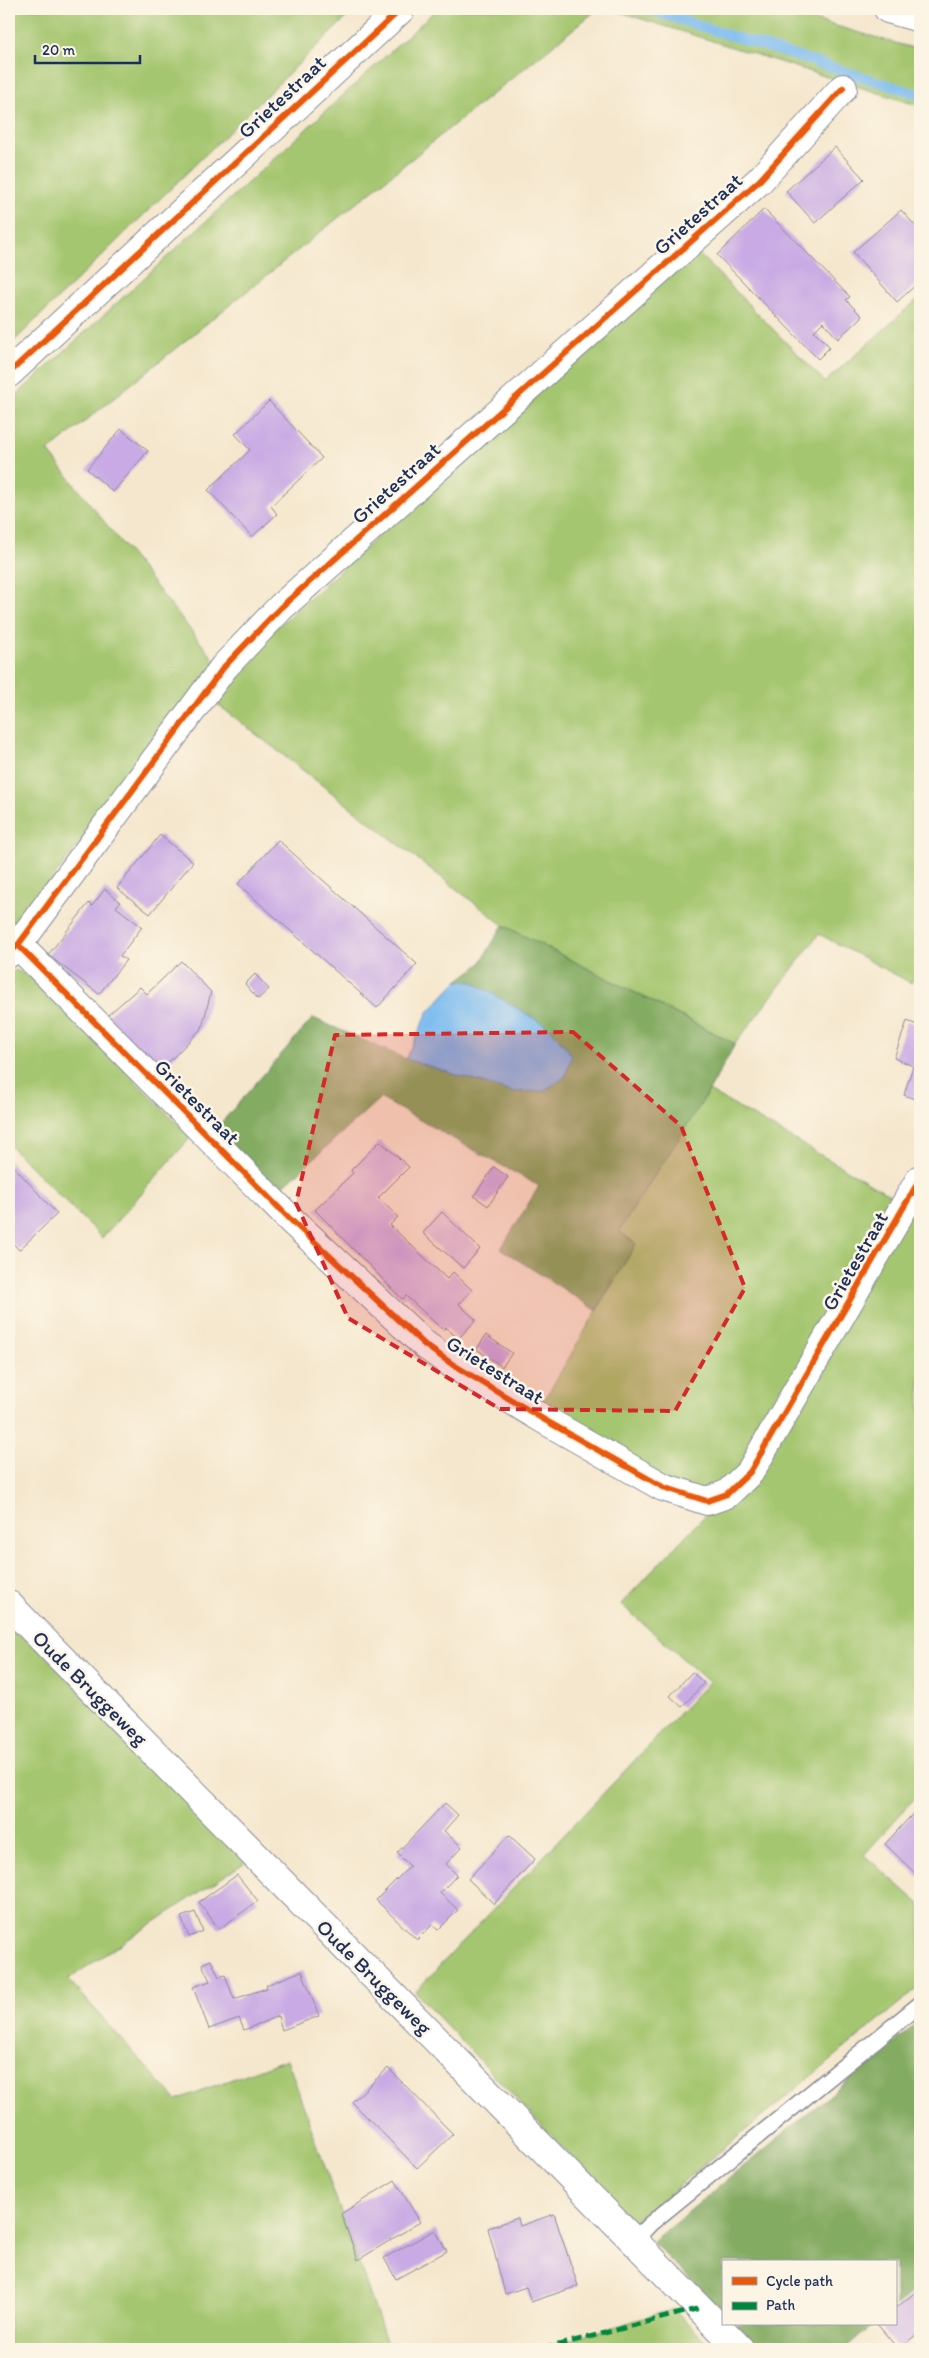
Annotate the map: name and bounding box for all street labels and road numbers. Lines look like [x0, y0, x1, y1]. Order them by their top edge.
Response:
street label: Grietestraat [233, 50, 331, 143]
street label: Grietestraat [648, 167, 747, 260]
street label: Grietestraat [346, 436, 445, 529]
street label: Grietestraat [149, 1054, 245, 1150]
street label: Grietestraat [816, 1207, 893, 1315]
street label: Grietestraat [442, 1330, 549, 1410]
street label: Oude Bruggeweg [27, 1625, 153, 1751]
street label: Oude Bruggeweg [311, 1914, 437, 2040]

